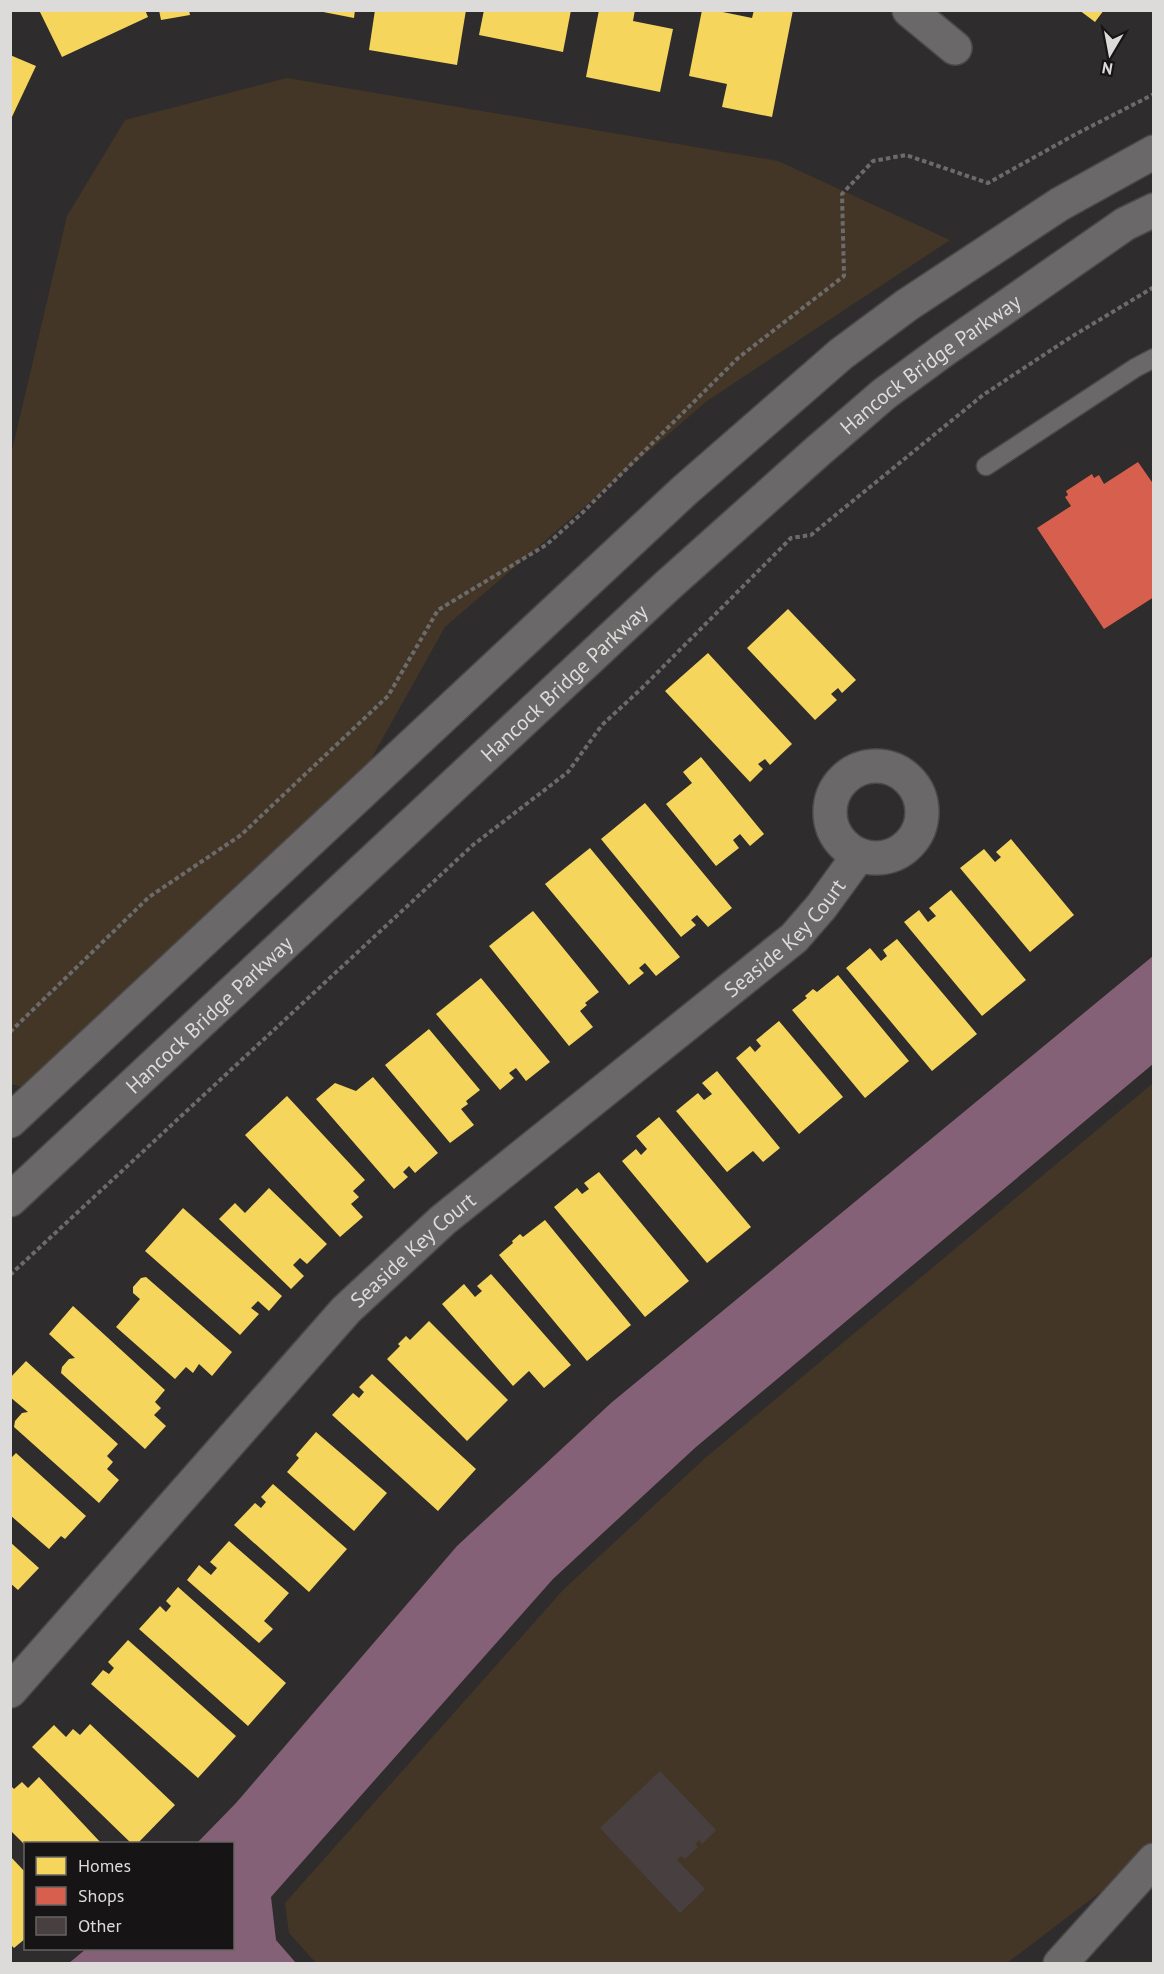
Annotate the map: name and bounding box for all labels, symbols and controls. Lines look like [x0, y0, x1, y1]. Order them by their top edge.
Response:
north arrow [1080, 24, 1140, 84]
text: N [1100, 58, 1114, 80]
street label: Hancock Bridge Parkway [834, 287, 1026, 440]
street label: Hancock Bridge Parkway [475, 598, 653, 767]
street label: Seaside Key Court [718, 873, 851, 1003]
street label: Hancock Bridge Parkway [119, 929, 298, 1099]
street label: Seaside Key Court [344, 1186, 481, 1313]
legend [24, 1842, 234, 1950]
text: Homes [78, 1854, 131, 1877]
text: Shops [78, 1884, 124, 1907]
text: Other [78, 1914, 122, 1937]

